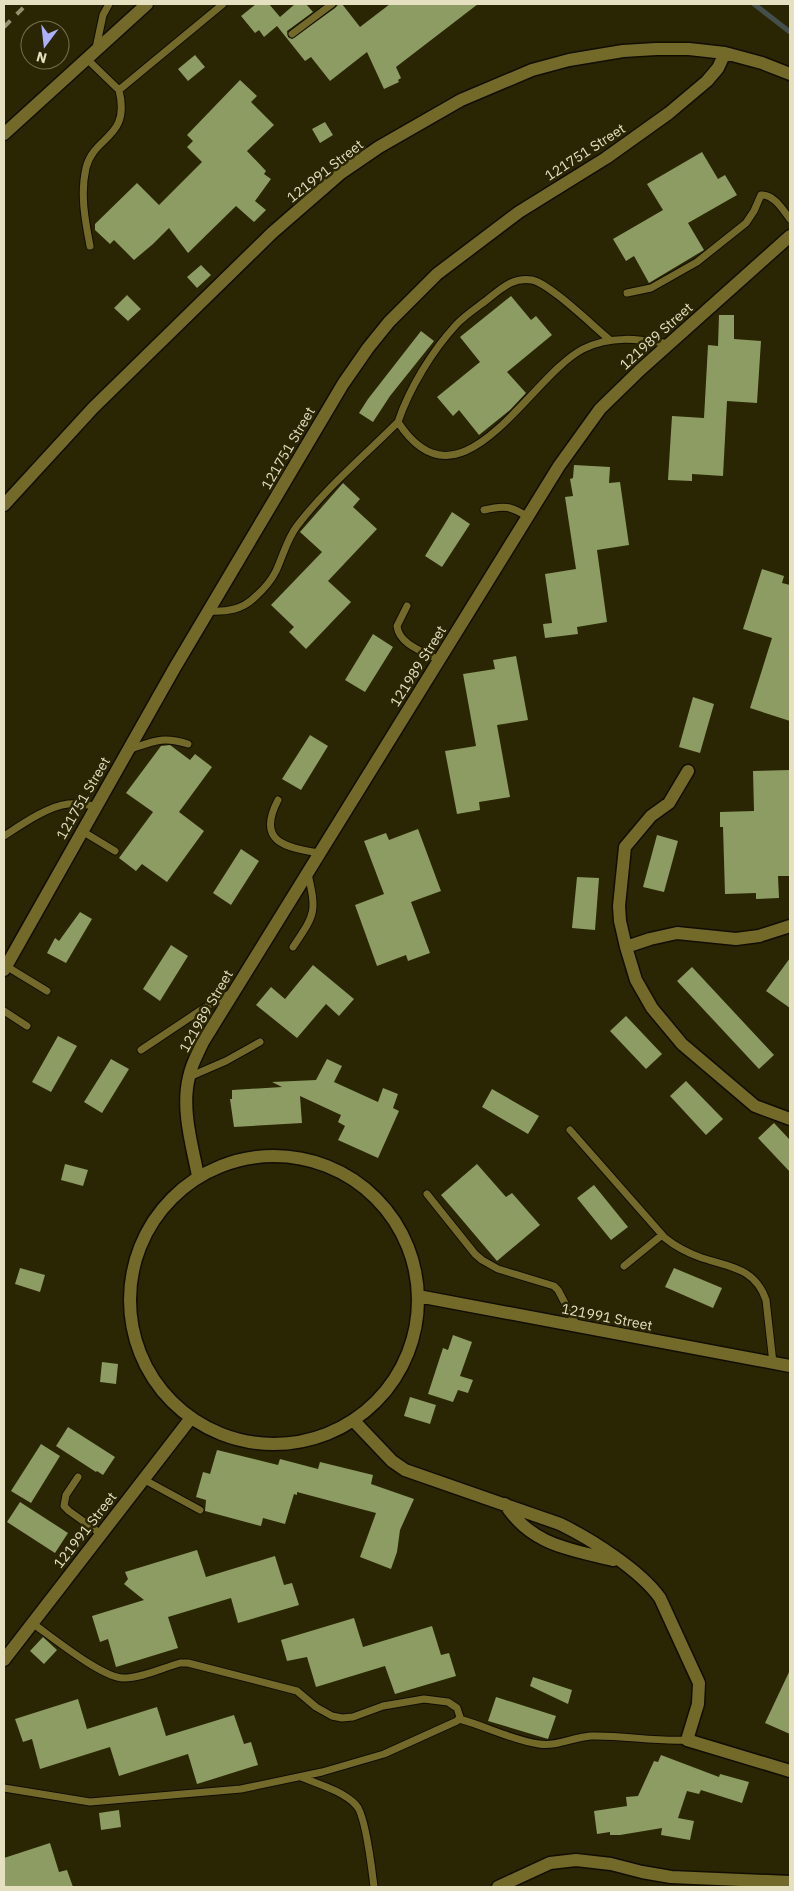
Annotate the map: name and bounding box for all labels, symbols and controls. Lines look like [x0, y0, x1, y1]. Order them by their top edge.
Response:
north arrow [20, 20, 70, 70]
text: N [34, 48, 49, 68]
street label: 121751 Street [541, 119, 629, 185]
street label: 121991 Street [283, 136, 367, 206]
street label: 121989 Street [616, 298, 696, 374]
street label: 121751 Street [257, 404, 319, 492]
street label: 121989 Street [386, 622, 450, 710]
street label: 121751 Street [52, 754, 114, 842]
street label: 121989 Street [175, 967, 237, 1055]
street label: 121991 Street [560, 1299, 654, 1335]
street label: 121991 Street [50, 1488, 120, 1572]

